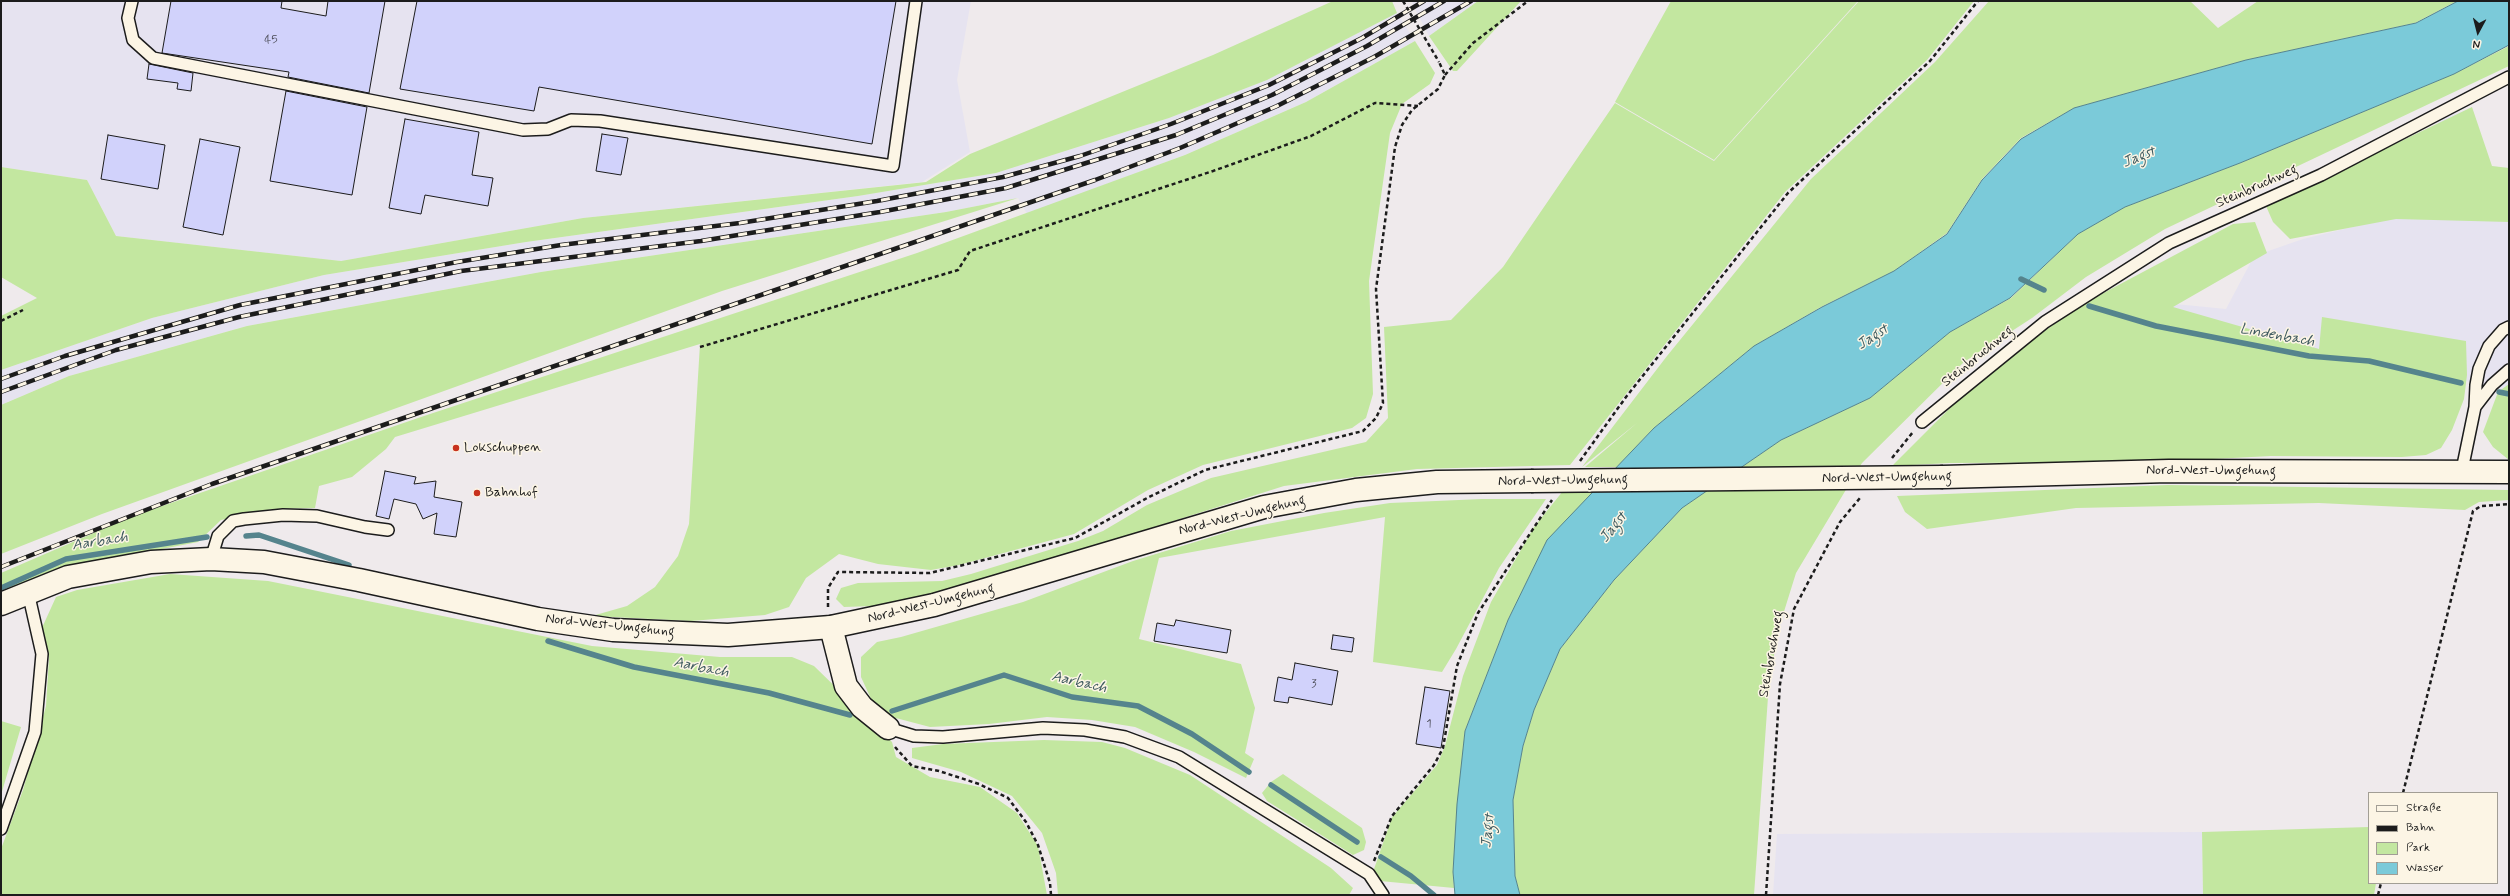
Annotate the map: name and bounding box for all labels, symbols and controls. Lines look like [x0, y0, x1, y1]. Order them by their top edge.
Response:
north arrow [2458, 12, 2498, 52]
house number: 45 [264, 33, 278, 47]
text: N [2472, 37, 2481, 51]
water label: Jagst [2120, 143, 2158, 173]
street label: Steinbruchweg [2214, 161, 2300, 213]
water label: Jagst [1854, 321, 1892, 355]
water label: Lindenbach [2238, 321, 2316, 351]
street label: Steinbruchweg [1939, 323, 2017, 391]
place label: Lokschuppen [464, 440, 541, 456]
marker: Lokschuppen [451, 443, 461, 453]
street label: Nord-West-Umgehung [2146, 463, 2276, 479]
street label: Nord-West-Umgehung [1822, 468, 1952, 488]
street label: Nord-West-Umgehung [1498, 471, 1628, 491]
place label: Bahnhof [485, 485, 538, 501]
marker: Bahnhof [472, 488, 482, 498]
street label: Nord-West-Umgehung [1177, 492, 1307, 540]
water label: Jagst [1596, 509, 1632, 547]
water label: Aarbach [71, 529, 129, 555]
street label: Nord-West-Umgehung [866, 580, 996, 628]
street label: Steinbruchweg [1756, 609, 1788, 699]
street label: Nord-West-Umgehung [544, 611, 676, 641]
water label: Aarbach [672, 654, 730, 682]
water label: Aarbach [1050, 668, 1108, 698]
house number: 3 [1311, 677, 1317, 691]
house number: 1 [1426, 717, 1432, 731]
legend [2368, 792, 2498, 884]
text: Straße [2406, 800, 2441, 816]
water label: Jagst [1478, 813, 1500, 849]
text: Bahn [2406, 820, 2435, 836]
text: Park [2406, 840, 2430, 856]
text: Wasser [2406, 860, 2444, 876]

